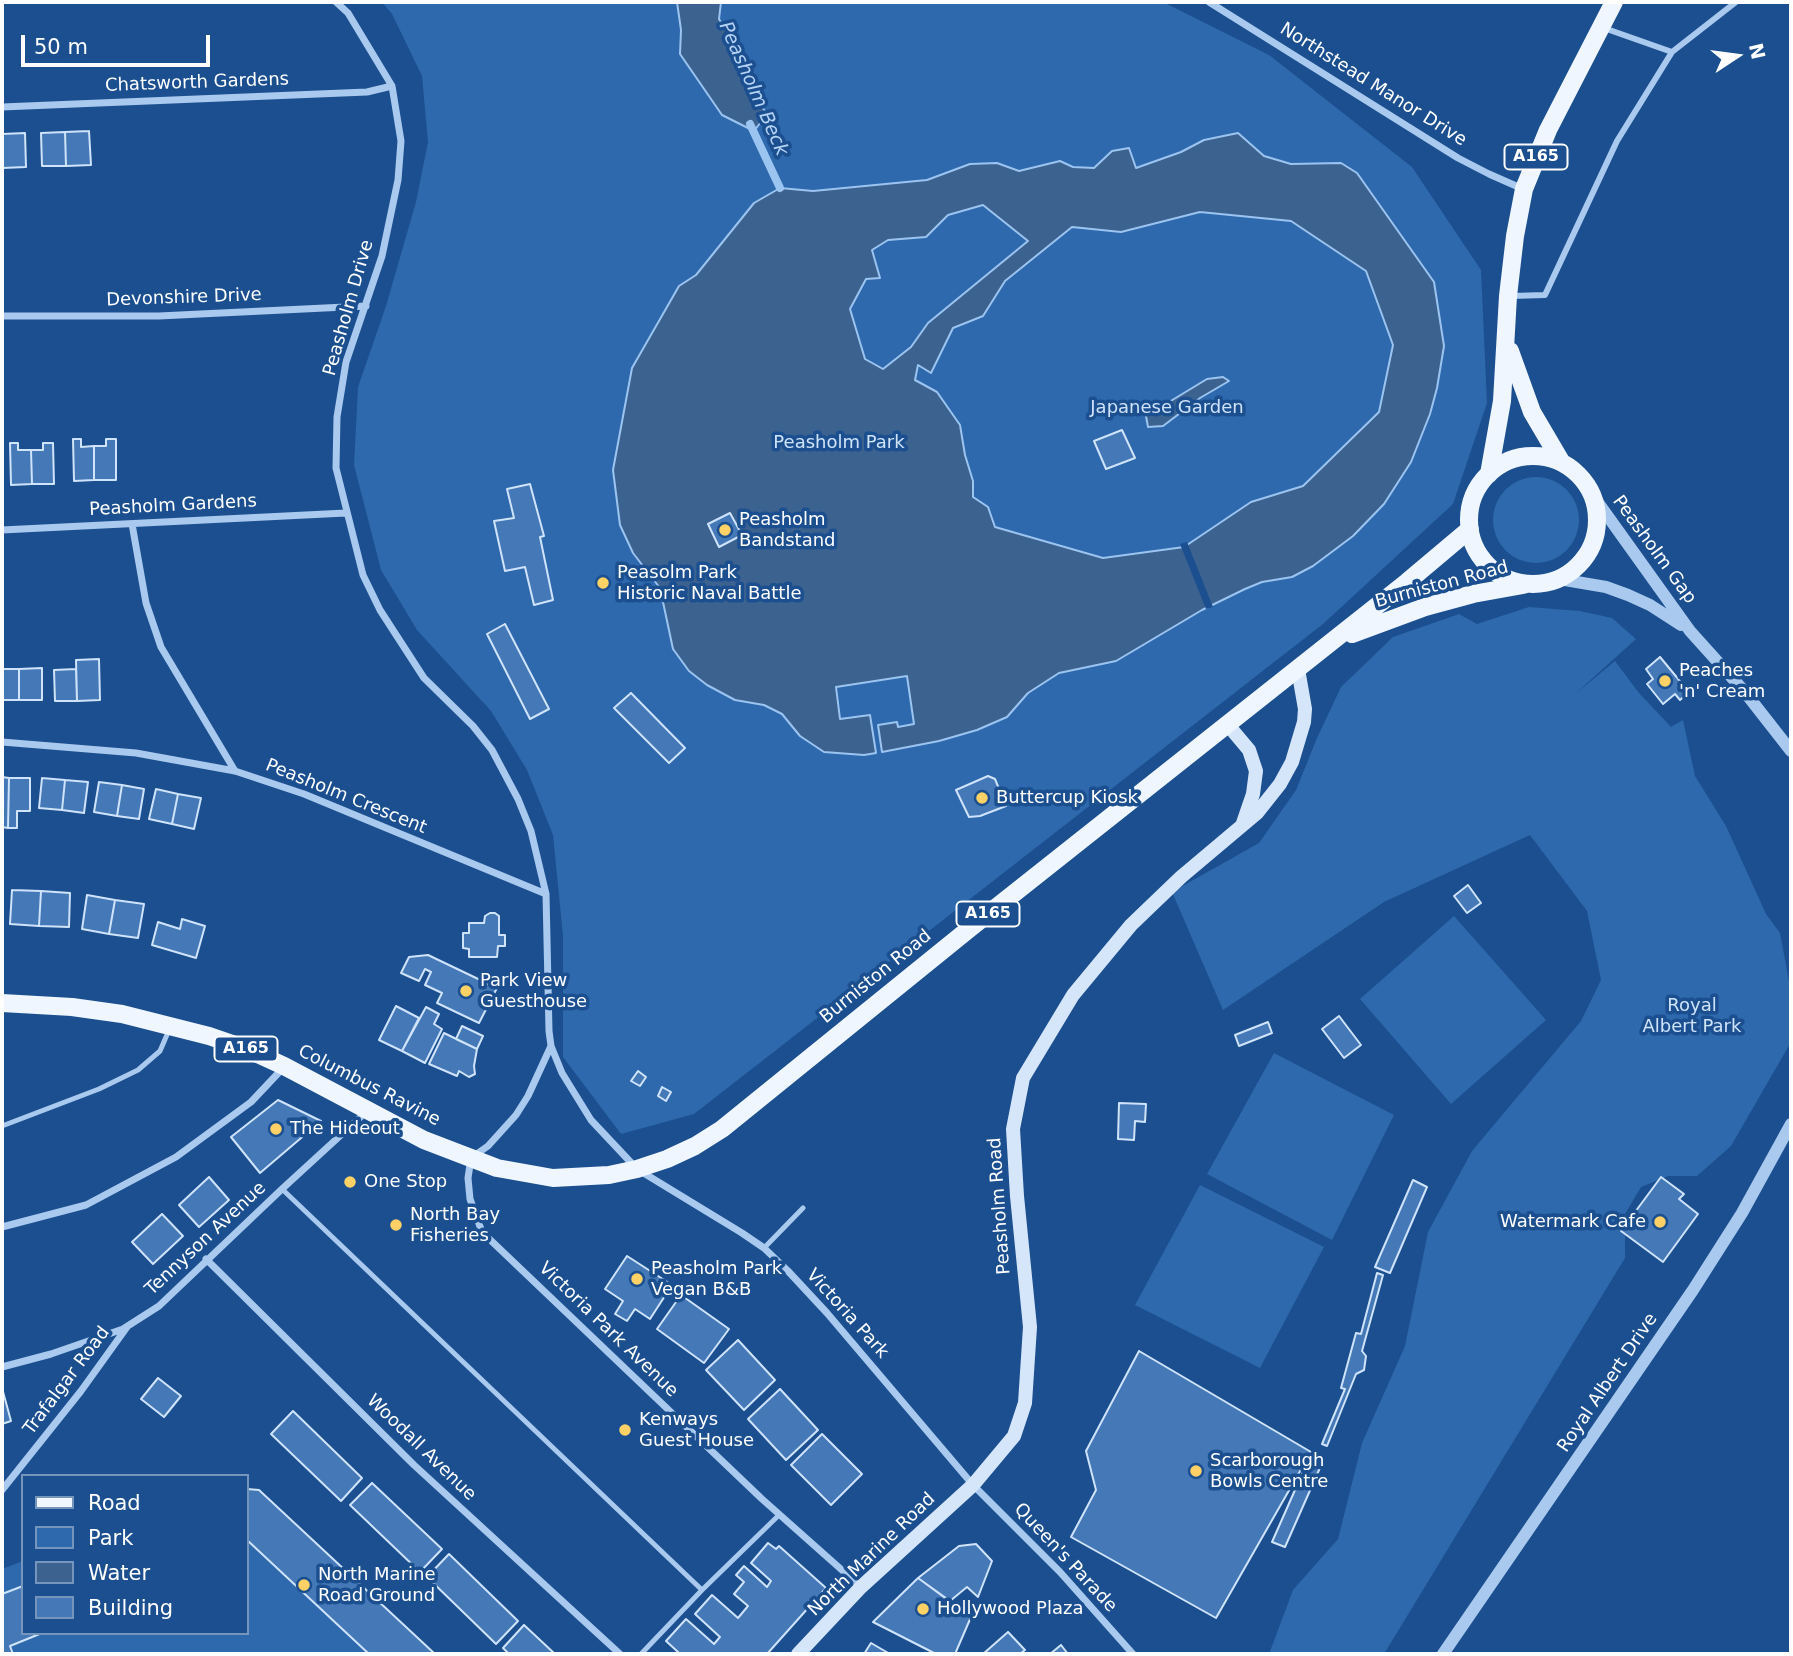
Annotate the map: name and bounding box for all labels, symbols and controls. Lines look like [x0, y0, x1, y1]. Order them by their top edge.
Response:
water label: Peasholm Beck [713, 18, 793, 160]
street label: Northstead Manor Drive [1276, 19, 1470, 151]
scale bar [24, 21, 214, 65]
north arrow [1702, 21, 1772, 91]
text: 50 m [34, 35, 88, 59]
text: N [1745, 41, 1770, 61]
street label: Chatsworth Gardens [105, 69, 289, 97]
road number: A165 [1504, 144, 1568, 169]
street label: Peasholm Drive [319, 238, 379, 378]
street label: Devonshire Drive [106, 284, 262, 312]
park label: Japanese Garden [1090, 397, 1244, 419]
park label: Peasholm Park [773, 432, 905, 454]
street label: Peasholm Gardens [89, 491, 257, 521]
street label: Peasholm Gap [1607, 492, 1701, 608]
place label: Peasholm Bandstand [739, 509, 836, 552]
marker: Peasholm Bandstand [717, 522, 733, 538]
street label: Burniston Road [1373, 557, 1511, 613]
place label: Peasolm Park Historic Naval Battle [617, 562, 801, 604]
marker: Peasolm Park Historic Naval Battle [595, 575, 611, 591]
place label: Peaches 'n' Cream [1679, 660, 1765, 702]
marker: Peaches 'n' Cream [1657, 673, 1673, 689]
street label: Peasholm Crescent [262, 755, 430, 839]
place label: Buttercup Kiosk [996, 787, 1138, 809]
marker: Buttercup Kiosk [974, 790, 990, 806]
road number: A165 [956, 902, 1020, 926]
street label: Burniston Road [816, 925, 936, 1029]
place label: Park View Guesthouse [480, 970, 587, 1012]
marker: Park View Guesthouse [458, 983, 474, 999]
park label: Royal Albert Park [1643, 995, 1741, 1038]
road number: A165 [215, 1036, 278, 1062]
street label: Columbus Ravine [294, 1041, 444, 1131]
place label: The Hideout [290, 1118, 400, 1140]
marker: The Hideout [268, 1121, 284, 1137]
street label: Peasholm Road [984, 1137, 1016, 1275]
place label: One Stop [364, 1171, 447, 1193]
marker: One Stop [342, 1174, 358, 1190]
street label: Tennyson Avenue [141, 1178, 271, 1300]
place label: North Bay Fisheries [410, 1204, 500, 1246]
place label: Watermark Cafe [1500, 1211, 1646, 1233]
marker: Watermark Cafe [1652, 1214, 1668, 1230]
marker: North Bay Fisheries [388, 1217, 404, 1233]
street label: Victoria Park Avenue [534, 1258, 682, 1402]
place label: Peasholm Park Vegan B&B [651, 1258, 782, 1300]
street label: Victoria Park [801, 1265, 893, 1363]
marker: Peasholm Park Vegan B&B [629, 1271, 645, 1287]
street label: Royal Albert Drive [1553, 1309, 1663, 1457]
street label: Trafalgar Road [19, 1323, 115, 1439]
street label: Woodall Avenue [362, 1390, 480, 1506]
place label: Kenways Guest House [639, 1409, 754, 1452]
marker: Kenways Guest House [617, 1422, 633, 1438]
place label: Scarborough Bowls Centre [1210, 1450, 1328, 1492]
marker: Scarborough Bowls Centre [1188, 1463, 1204, 1479]
legend [21, 1474, 248, 1635]
street label: North Marine Road [804, 1489, 940, 1621]
text: Road [88, 1491, 141, 1515]
street label: Queen's Parade [1009, 1499, 1121, 1617]
text: Park [88, 1526, 133, 1550]
text: Water [88, 1561, 150, 1585]
place label: North Marine Road Ground [318, 1564, 436, 1606]
marker: North Marine Road Ground [296, 1577, 312, 1593]
text: Building [88, 1596, 173, 1620]
place label: Hollywood Plaza [937, 1598, 1083, 1620]
marker: Hollywood Plaza [915, 1601, 931, 1617]

